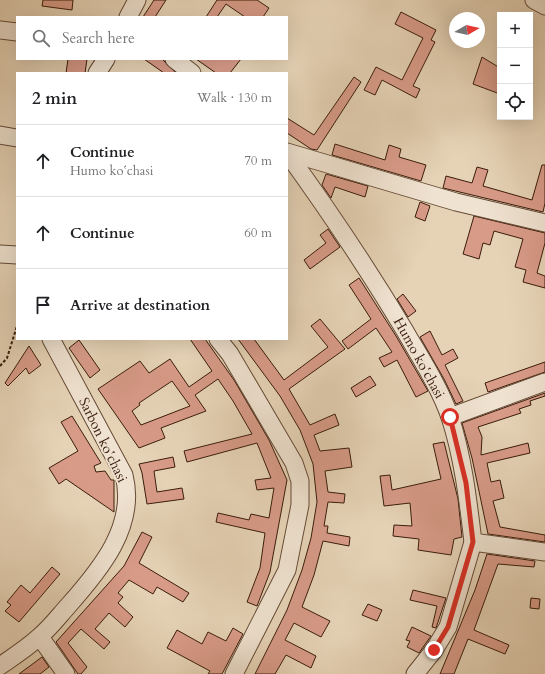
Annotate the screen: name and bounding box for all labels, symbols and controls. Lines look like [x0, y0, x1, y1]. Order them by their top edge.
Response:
north arrow [449, 12, 485, 48]
map controls [497, 12, 533, 120]
button: + [497, 12, 533, 48]
search box [16, 16, 288, 60]
icon: search [30, 27, 52, 49]
text: Search here [62, 28, 135, 48]
button: − [497, 48, 533, 84]
button: locate [497, 84, 533, 120]
text: 2 min [32, 87, 77, 110]
text: Walk · 130 m [197, 89, 272, 107]
text: Continue [70, 142, 135, 162]
icon: ahead [32, 150, 54, 172]
text: 70 m [244, 152, 272, 170]
text: Humo koʻchasi [70, 162, 153, 180]
icon: ahead [32, 222, 54, 244]
text: Continue [70, 223, 135, 243]
text: 60 m [244, 224, 272, 242]
icon: arrive [32, 294, 54, 316]
text: Arrive at destination [70, 295, 210, 315]
street label: Humo koʻchasi [389, 314, 449, 402]
street label: Sarbon koʻchasi [74, 394, 132, 486]
route start [441, 408, 459, 426]
route end [425, 641, 443, 659]

